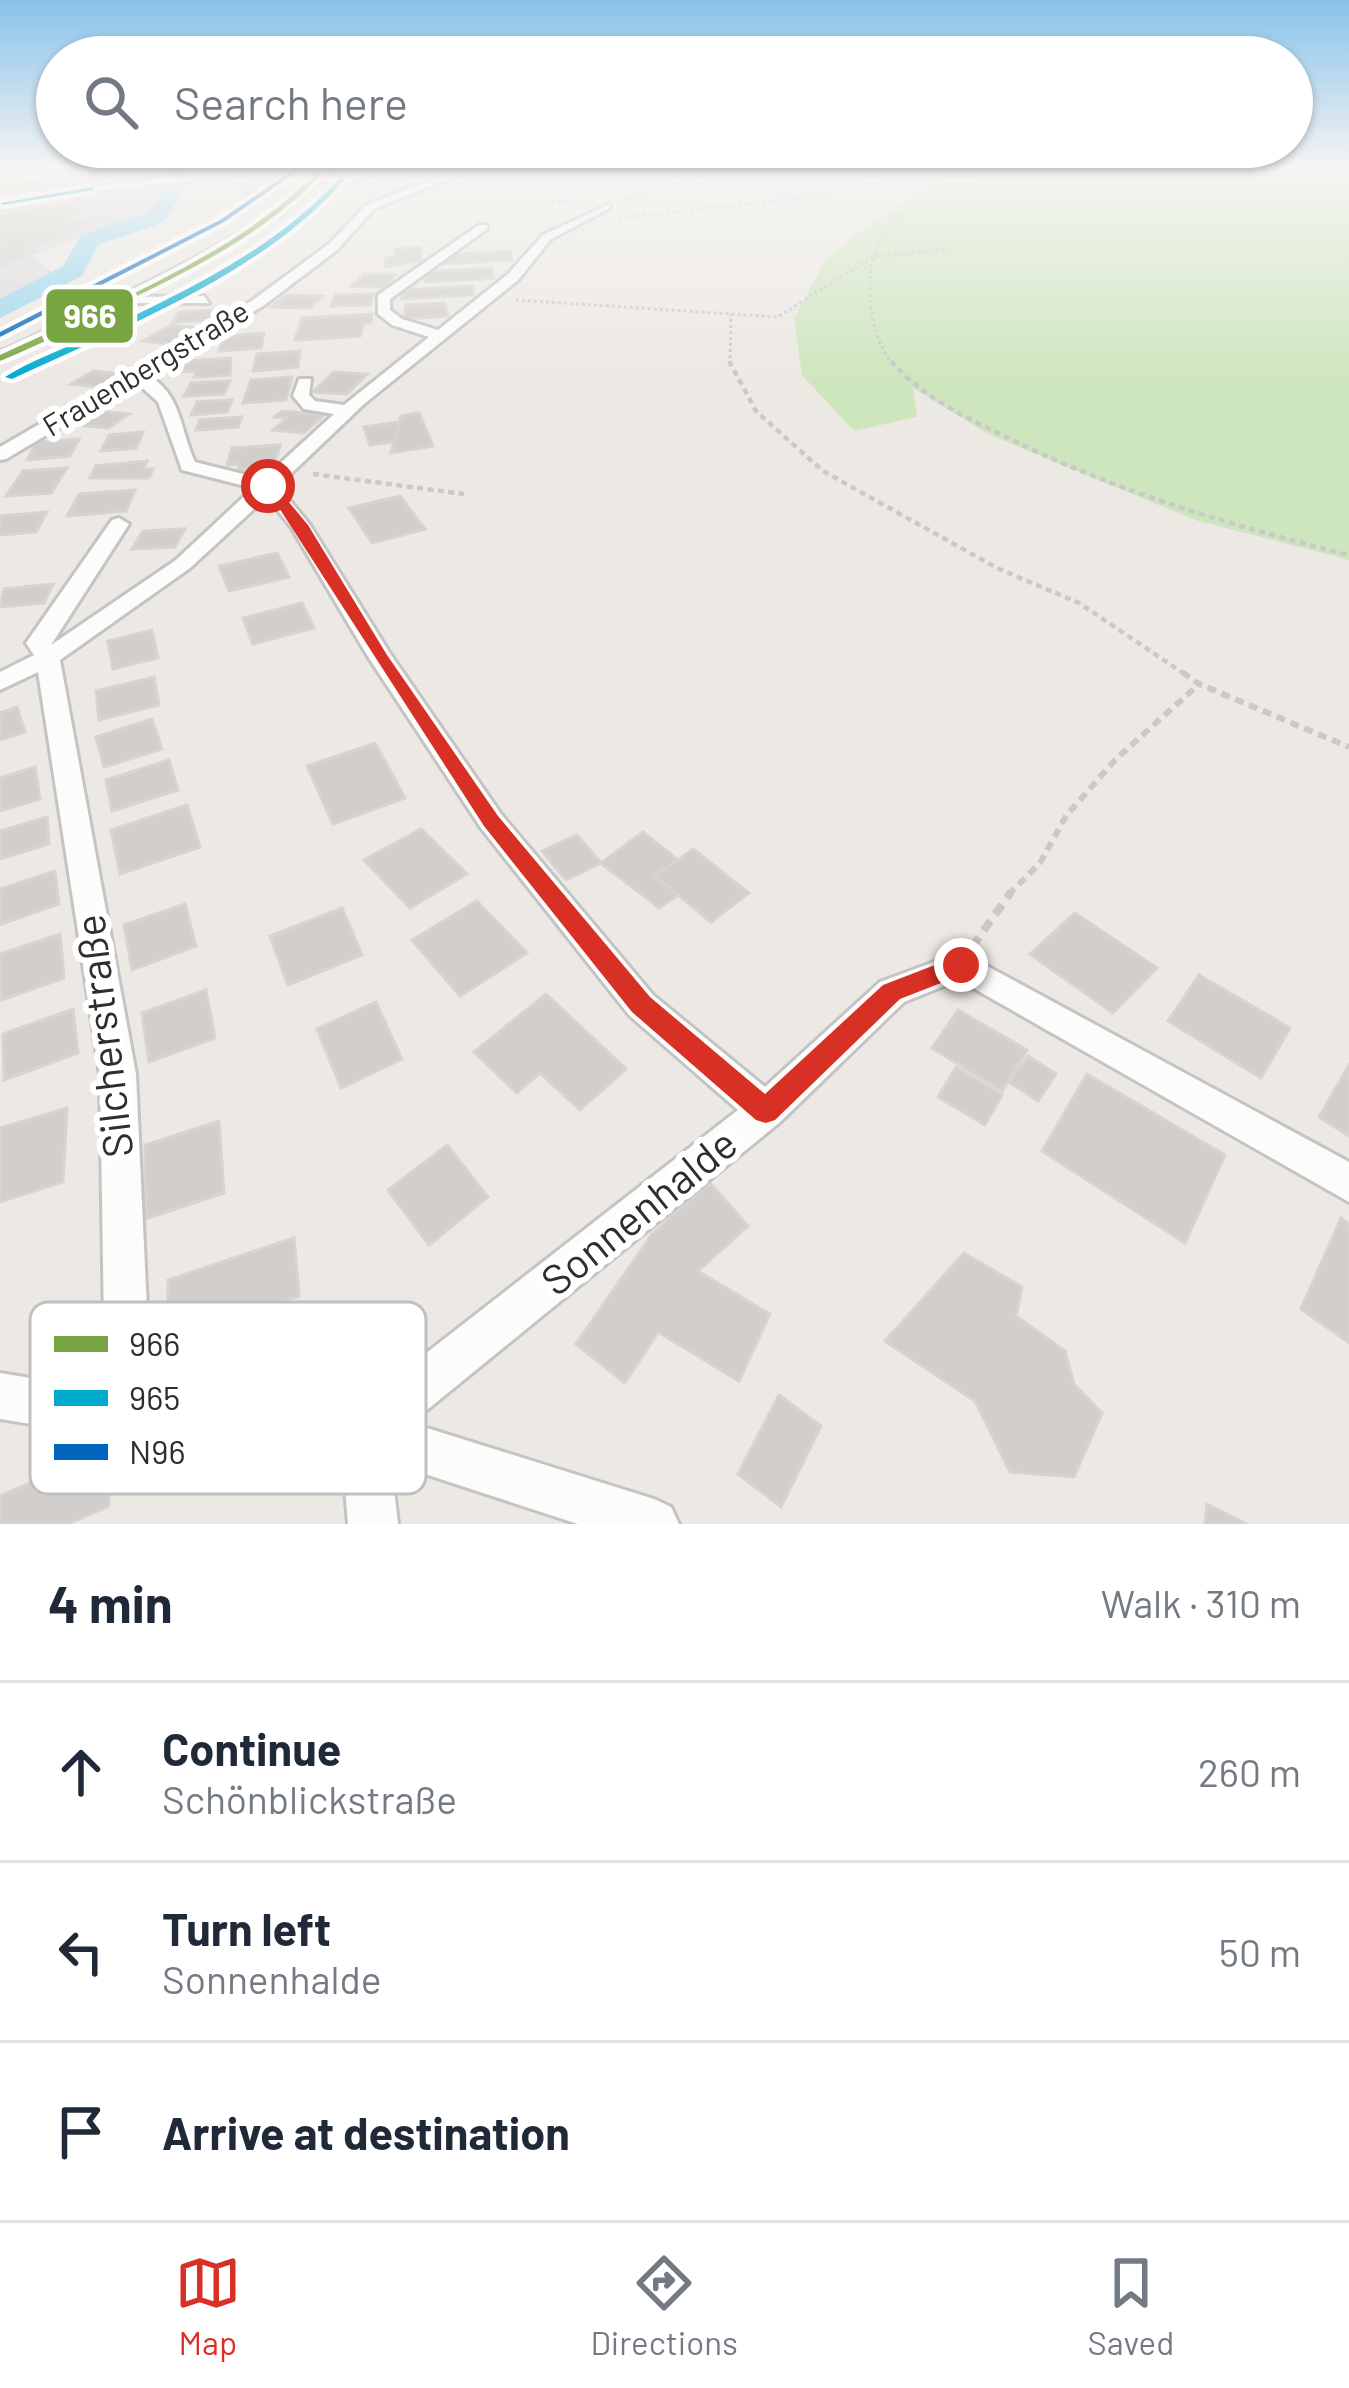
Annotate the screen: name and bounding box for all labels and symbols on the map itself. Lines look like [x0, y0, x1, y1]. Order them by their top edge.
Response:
line badge: 966 [44, 287, 135, 345]
street label: Frauenbergstraße [35, 292, 254, 443]
text: 966 [64, 295, 116, 335]
route start [241, 459, 295, 513]
street label: Silcherstraße [62, 912, 142, 1161]
route end [934, 938, 988, 992]
street label: Sonnenhalde [530, 1117, 745, 1304]
legend [30, 1302, 426, 1494]
text: 966 [129, 1323, 180, 1363]
text: 965 [129, 1377, 180, 1417]
text: N96 [129, 1431, 186, 1471]

